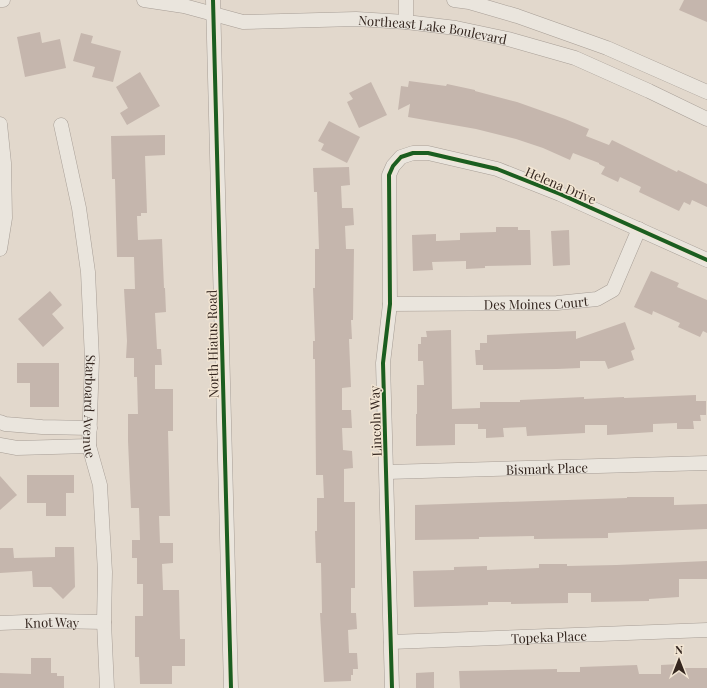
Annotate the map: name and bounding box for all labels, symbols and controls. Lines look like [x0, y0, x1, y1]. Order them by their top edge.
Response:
street label: Northeast Lake Boulevard [358, 11, 509, 47]
street label: Helena Drive [523, 162, 599, 208]
street label: North Hiatus Road [203, 289, 221, 398]
street label: Des Moines Court [484, 291, 589, 312]
street label: Starboard Avenue [80, 354, 101, 460]
street label: Lincoln Way [365, 385, 385, 457]
street label: Bismark Place [506, 458, 589, 477]
street label: Knot Way [24, 612, 80, 631]
street label: Topeka Place [511, 626, 588, 646]
north arrow [659, 640, 699, 680]
text: N [675, 642, 683, 657]

